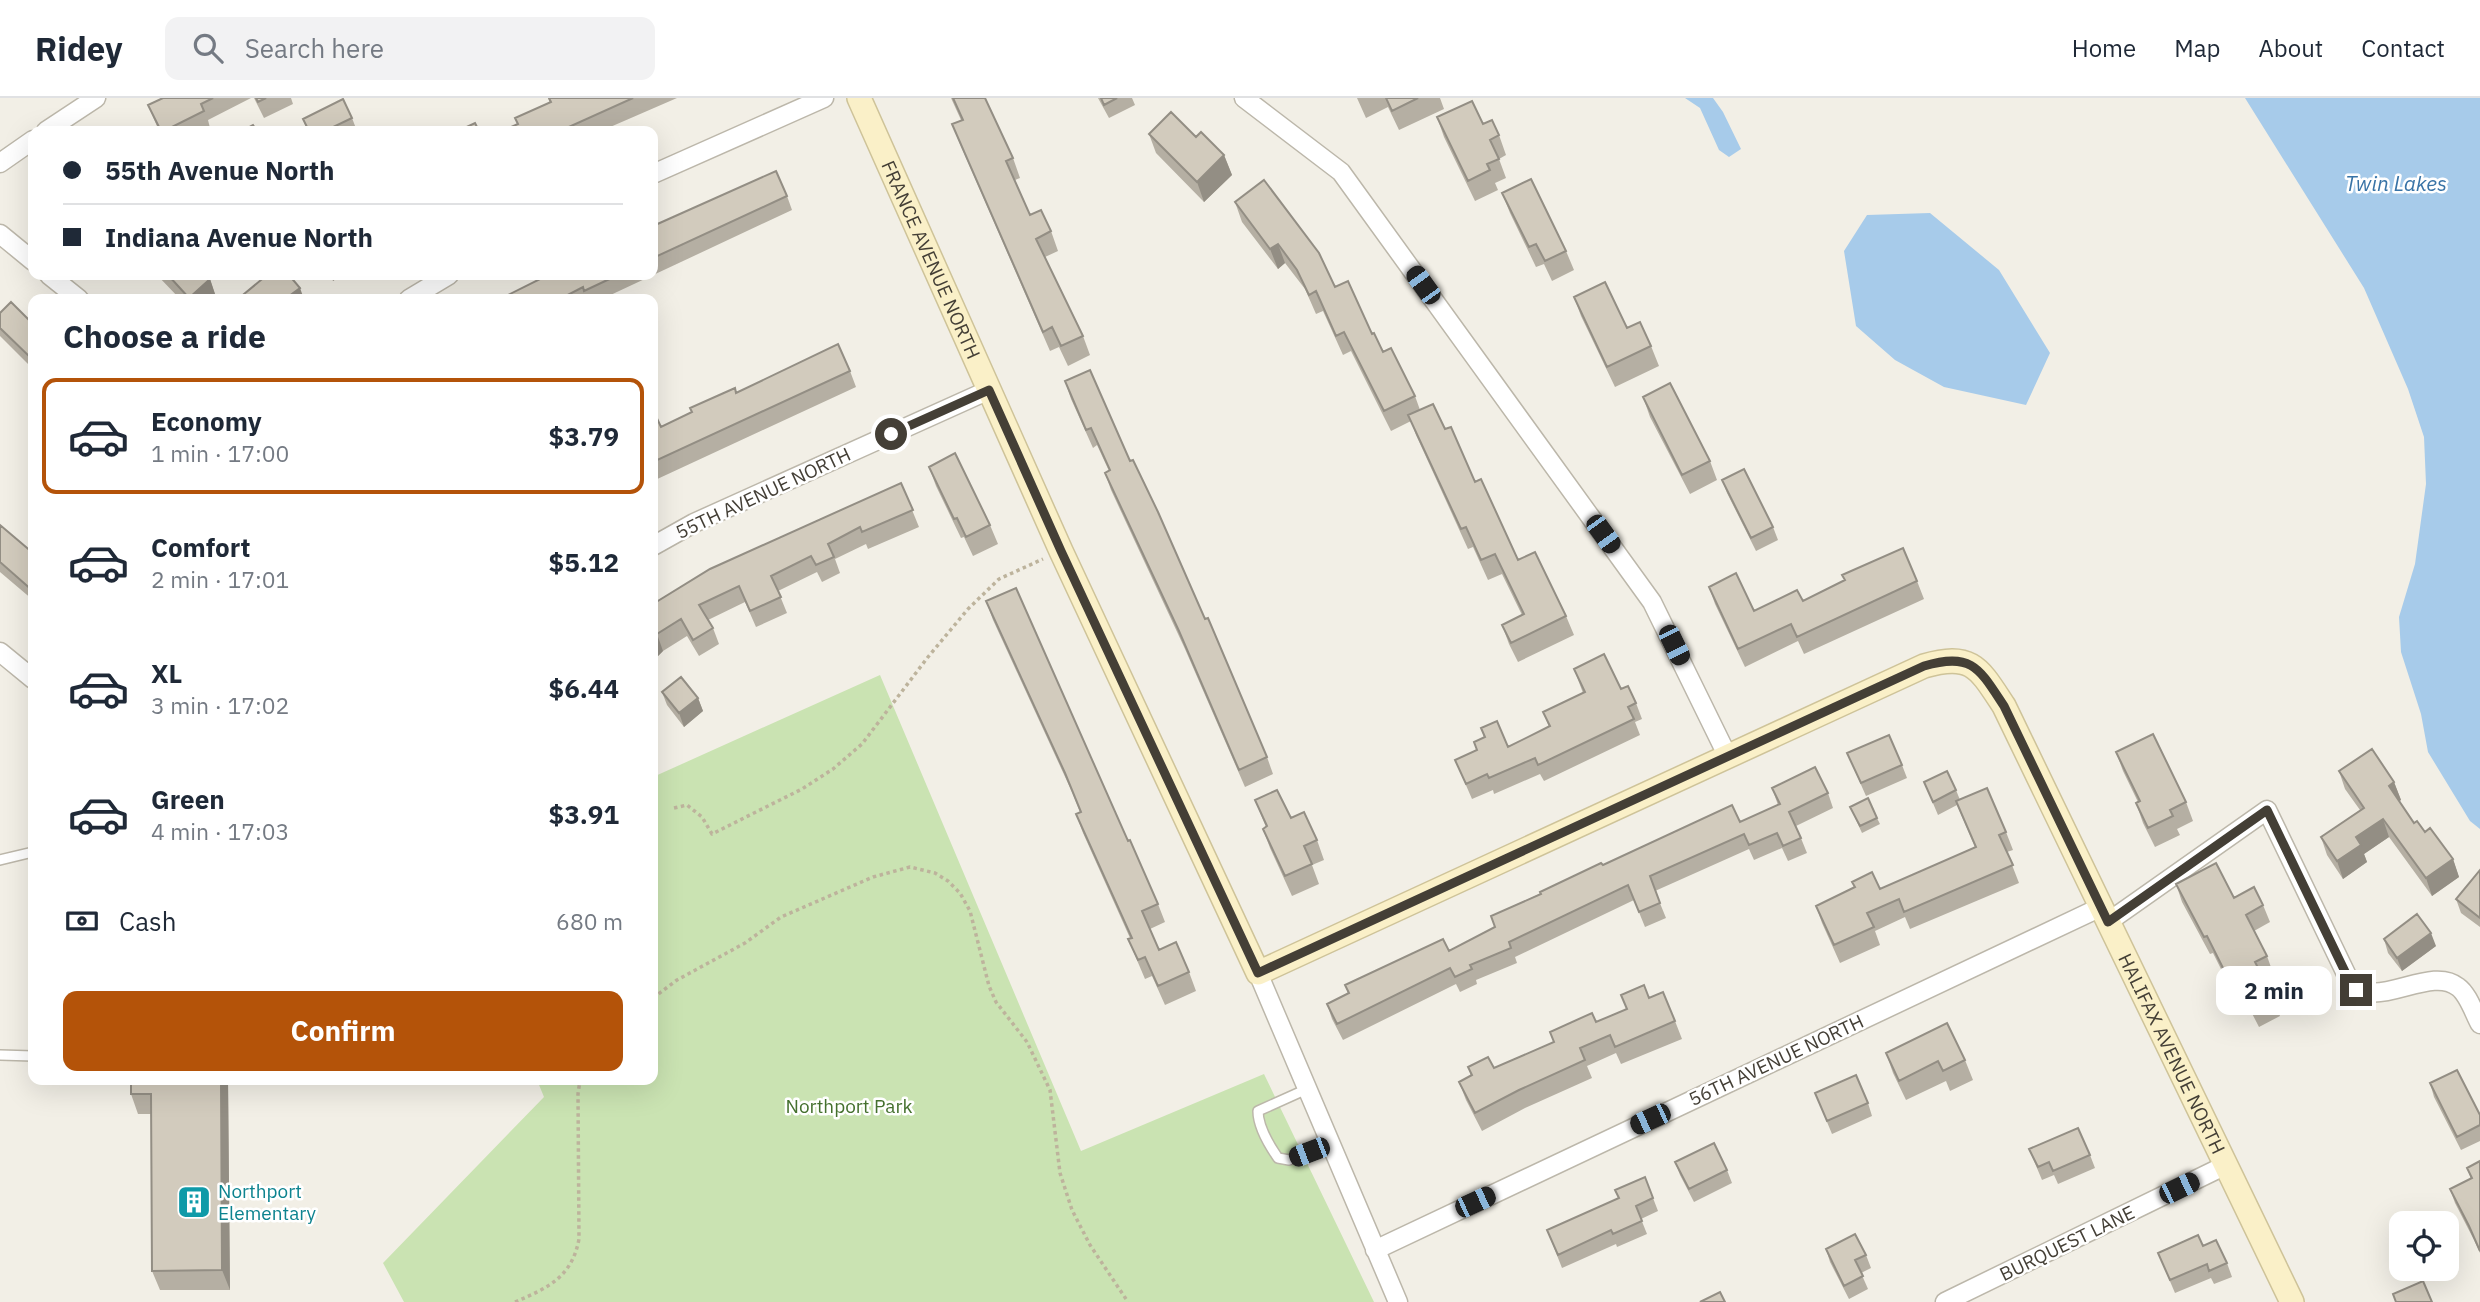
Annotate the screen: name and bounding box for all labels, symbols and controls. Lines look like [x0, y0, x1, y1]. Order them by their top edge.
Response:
search box [165, 17, 655, 80]
text: Ridey [35, 27, 123, 70]
icon: search [189, 29, 227, 67]
text: Search here [245, 31, 384, 65]
text: Home [2072, 32, 2136, 64]
text: Map [2174, 32, 2220, 64]
text: About [2258, 32, 2323, 64]
text: Contact [2361, 32, 2445, 64]
text: 55th Avenue North [105, 153, 335, 187]
street label: FRANCE AVENUE NORTH [876, 157, 986, 363]
water label: Twin Lakes [2345, 169, 2447, 197]
text: Indiana Avenue North [105, 220, 373, 254]
car [1403, 262, 1444, 308]
text: Choose a ride [63, 315, 266, 357]
text: Economy [151, 404, 262, 438]
icon: car [67, 405, 130, 468]
route start [875, 418, 907, 450]
text: $3.79 [549, 419, 619, 453]
text: 1 min · 17:00 [151, 438, 289, 468]
street label: 55TH AVENUE NORTH [672, 442, 854, 544]
car [1583, 511, 1624, 557]
text: Comfort [151, 530, 250, 564]
icon: car [67, 531, 130, 594]
text: $5.12 [549, 545, 619, 579]
text: 2 min · 17:01 [151, 564, 289, 594]
car [1656, 622, 1693, 668]
text: XL [151, 656, 182, 690]
icon: car [67, 657, 130, 720]
text: $6.44 [549, 671, 619, 705]
text: 3 min · 17:02 [151, 690, 289, 720]
text: Green [151, 782, 225, 816]
icon: car [67, 783, 130, 846]
text: $3.91 [549, 797, 619, 831]
text: 4 min · 17:03 [151, 816, 289, 846]
icon: cash [63, 902, 101, 940]
text: Cash [119, 904, 176, 938]
text: 680 m [556, 906, 623, 936]
street label: HALIFAX AVENUE NORTH [2113, 949, 2231, 1158]
callout: 2 min [2216, 966, 2332, 1015]
route end [2340, 974, 2372, 1006]
text: 2 min [2244, 975, 2304, 1005]
button: Confirm [63, 991, 623, 1071]
street label: 56TH AVENUE NORTH [1685, 1009, 1867, 1111]
park label: Northport Park [786, 1094, 912, 1118]
car [1627, 1101, 1674, 1137]
car [1286, 1135, 1333, 1169]
car [2156, 1169, 2203, 1207]
place label: Northport Elementary [218, 1179, 316, 1225]
building icon: Northport Elementary [175, 1183, 213, 1221]
car [1452, 1184, 1499, 1220]
street label: BURQUEST LANE [1996, 1200, 2138, 1286]
map controls [2389, 1211, 2459, 1281]
button: locate [2389, 1211, 2459, 1281]

